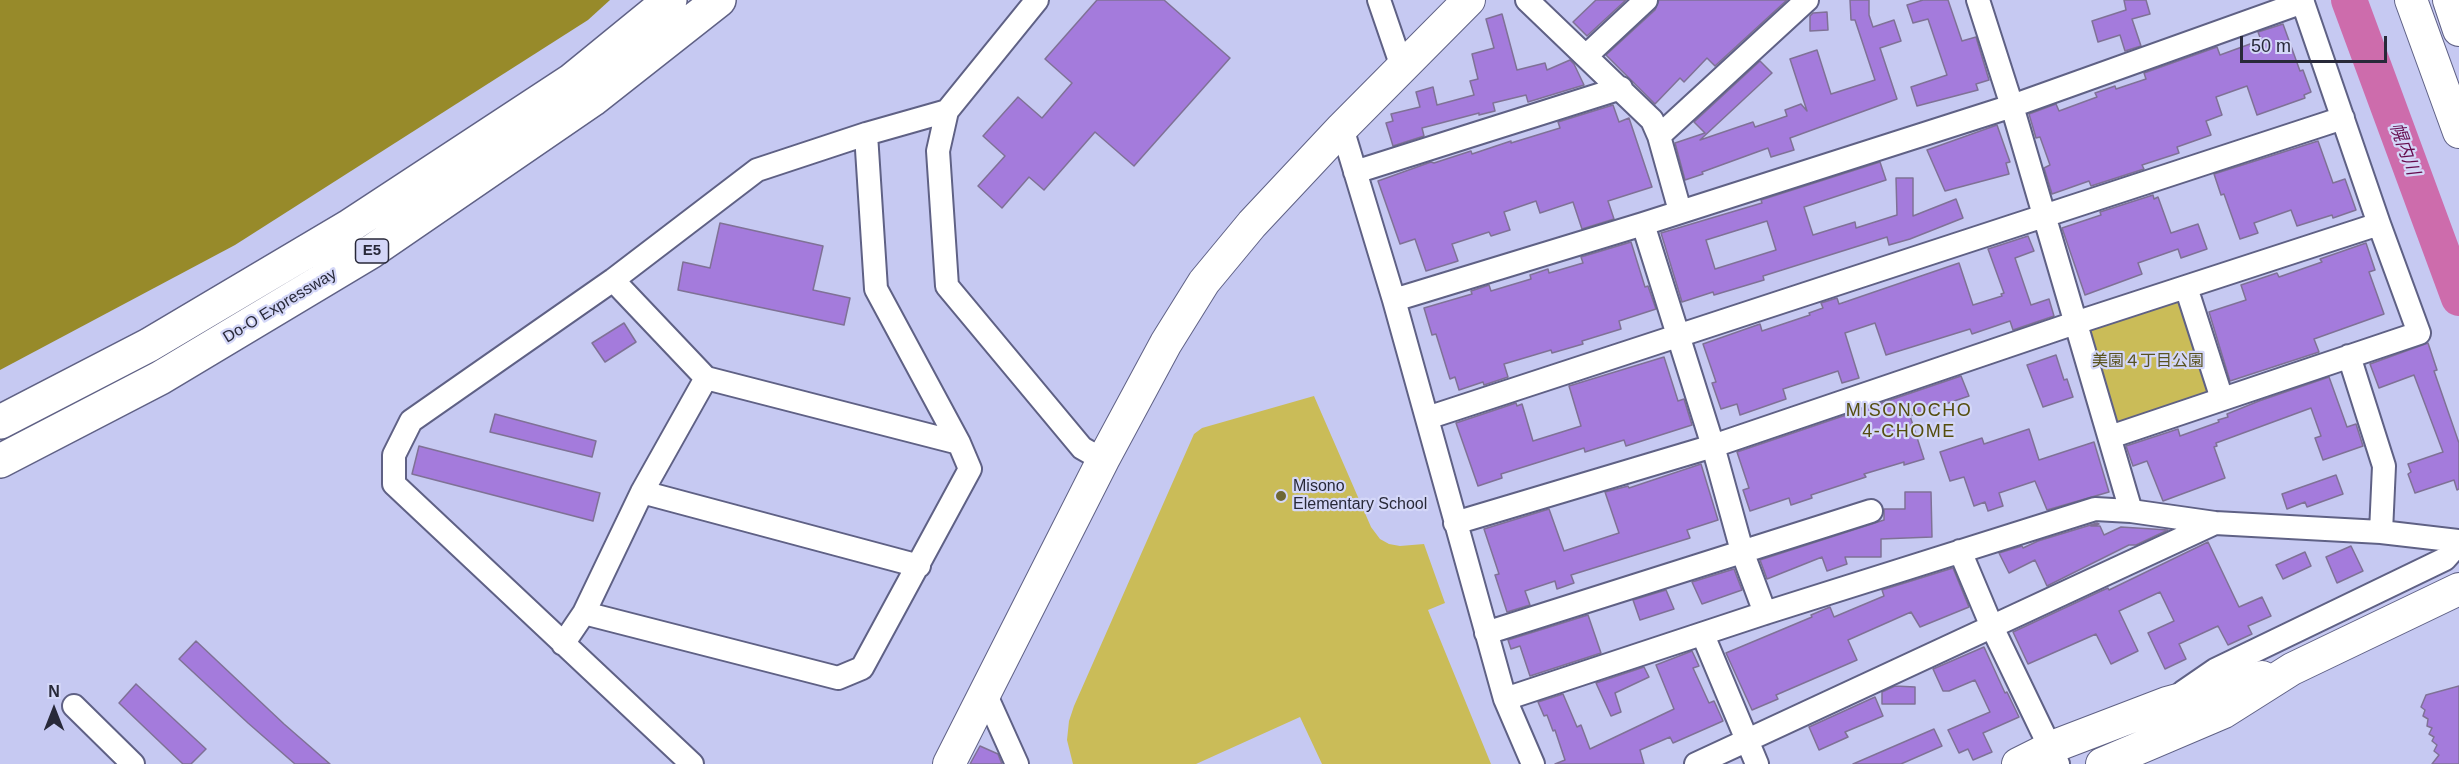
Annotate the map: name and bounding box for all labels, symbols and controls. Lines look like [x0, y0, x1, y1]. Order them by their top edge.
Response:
scale bar [2243, 24, 2390, 62]
text: 50 m [2251, 36, 2291, 56]
water label: 幌内川 [2385, 120, 2423, 178]
road number: E5 [356, 239, 388, 263]
street label: Do-O Expressway [220, 265, 340, 347]
park label: 美園４丁目公園 [2092, 352, 2204, 372]
district label: MISONOCHO 4-CHOME [1846, 400, 1972, 442]
place label: Misono Elementary School [1293, 477, 1427, 515]
marker: Misono Elementary School [1274, 489, 1288, 503]
north arrow [24, 680, 84, 740]
text: N [48, 683, 60, 700]

